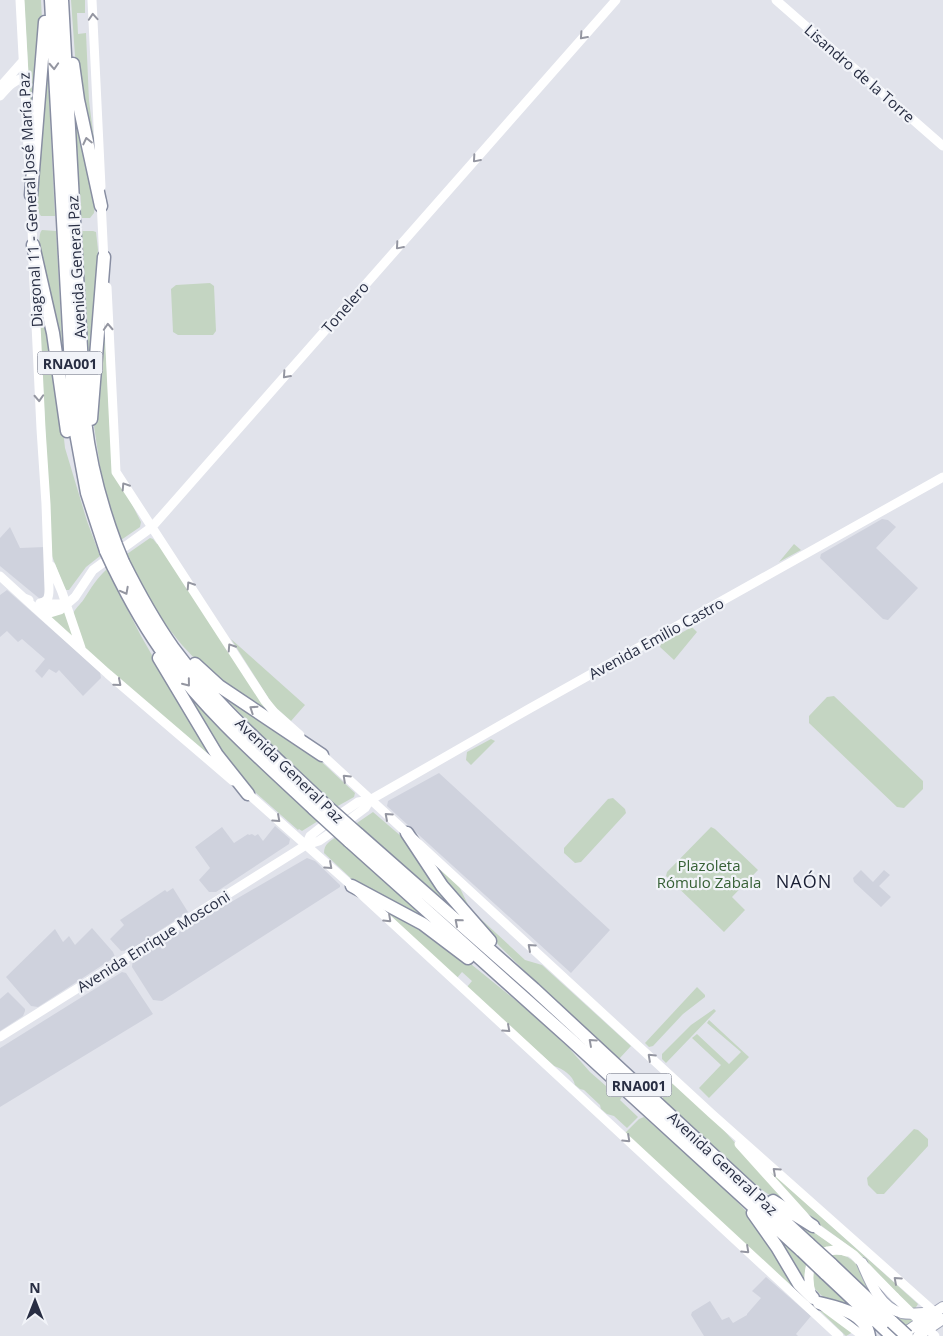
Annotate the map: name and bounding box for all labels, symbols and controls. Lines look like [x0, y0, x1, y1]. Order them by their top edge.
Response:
one-way arrow [88, 13, 99, 21]
street label: Lisandro de la Torre [801, 20, 919, 126]
one-way arrow [580, 31, 589, 40]
one-way arrow [49, 62, 60, 70]
street label: Diagonal 11 - General José María Paz [13, 72, 47, 328]
one-way arrow [82, 136, 93, 145]
one-way arrow [473, 153, 482, 162]
street label: Avenida General Paz [62, 195, 90, 339]
one-way arrow [395, 240, 404, 249]
street label: Tonelero [317, 277, 373, 337]
one-way arrow [103, 323, 114, 331]
road number: RNA001 [38, 352, 102, 374]
one-way arrow [282, 370, 291, 379]
one-way arrow [34, 394, 45, 402]
one-way arrow [122, 483, 132, 492]
one-way arrow [187, 581, 196, 591]
one-way arrow [119, 586, 129, 595]
street label: Avenida Emilio Castro [585, 592, 727, 684]
one-way arrow [228, 643, 237, 652]
one-way arrow [112, 677, 121, 686]
one-way arrow [182, 677, 190, 686]
one-way arrow [249, 705, 258, 715]
street label: Avenida General Paz [232, 713, 348, 827]
one-way arrow [343, 775, 352, 784]
one-way arrow [385, 813, 394, 822]
one-way arrow [271, 814, 280, 823]
park label: Plazoleta Rómulo Zabala [657, 855, 761, 892]
one-way arrow [323, 860, 332, 869]
district label: NAÓN [776, 869, 832, 893]
street label: Avenida Enrique Mosconi [73, 886, 233, 996]
one-way arrow [382, 913, 391, 922]
one-way arrow [455, 919, 464, 928]
one-way arrow [528, 944, 537, 953]
one-way arrow [502, 1023, 511, 1032]
one-way arrow [589, 1039, 598, 1048]
one-way arrow [647, 1054, 656, 1063]
road number: RNA001 [606, 1074, 672, 1096]
street label: Avenida General Paz [664, 1107, 782, 1219]
one-way arrow [621, 1134, 630, 1143]
one-way arrow [773, 1168, 782, 1177]
one-way arrow [740, 1244, 749, 1253]
north arrow [10, 1276, 60, 1326]
one-way arrow [894, 1277, 903, 1286]
text: N [29, 1278, 41, 1297]

